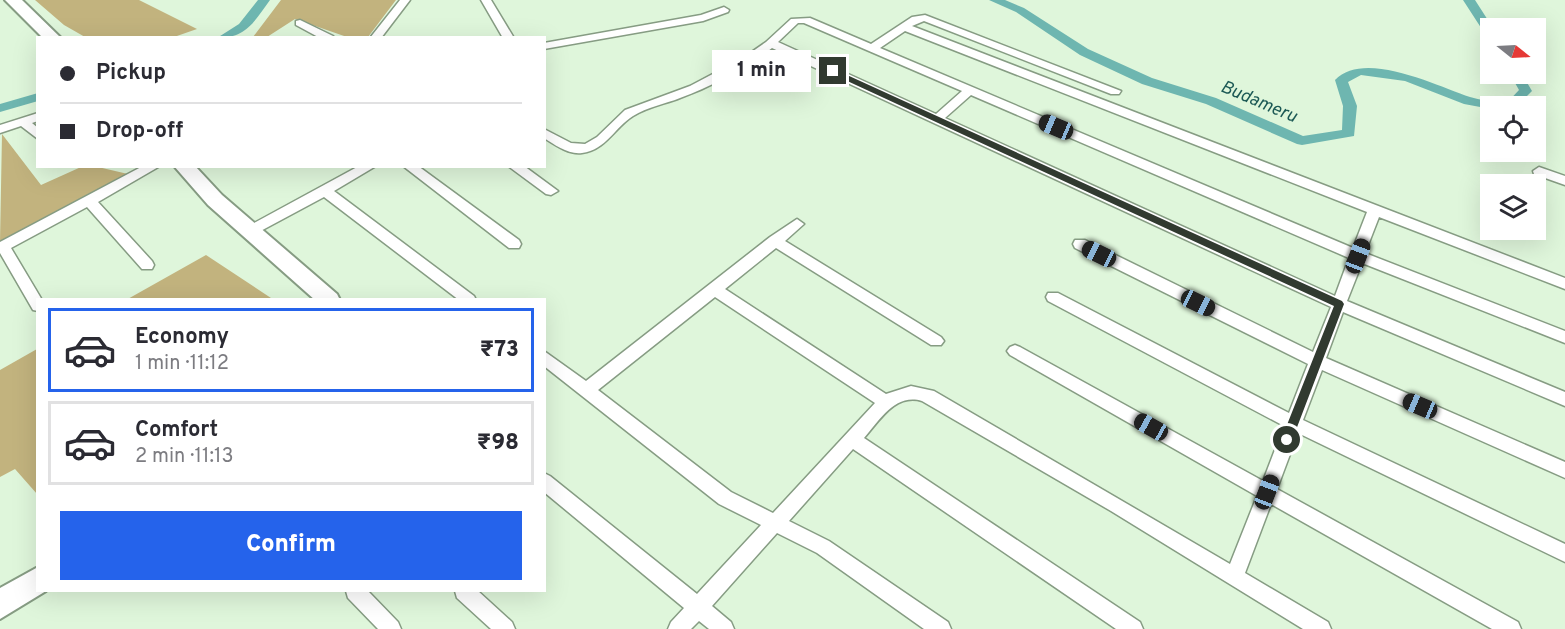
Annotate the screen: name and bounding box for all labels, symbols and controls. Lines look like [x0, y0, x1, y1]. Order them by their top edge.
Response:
north arrow [1480, 18, 1546, 84]
map controls [1480, 18, 1546, 240]
callout: 1 min [713, 50, 812, 92]
route end [819, 57, 846, 84]
text: 1 min [737, 58, 786, 84]
text: Pickup [96, 60, 166, 87]
water label: Budameru [1217, 76, 1300, 129]
button: locate [1480, 96, 1546, 162]
car [1036, 112, 1076, 142]
text: Drop-off [96, 118, 183, 145]
button: layers [1480, 174, 1546, 240]
car [1343, 236, 1373, 276]
car [1079, 238, 1119, 270]
car [1178, 287, 1218, 319]
icon: car [63, 323, 117, 377]
text: Economy [135, 324, 229, 351]
text: ₹73 [480, 337, 519, 364]
text: 1 min · 11:12 [135, 351, 229, 377]
car [1400, 391, 1440, 421]
car [1131, 410, 1171, 444]
icon: car [63, 416, 117, 470]
text: Comfort [135, 417, 218, 444]
route start [1273, 426, 1300, 453]
text: ₹98 [477, 430, 519, 457]
text: 2 min · 11:13 [135, 444, 234, 470]
car [1252, 472, 1282, 512]
button: Confirm [60, 511, 522, 580]

